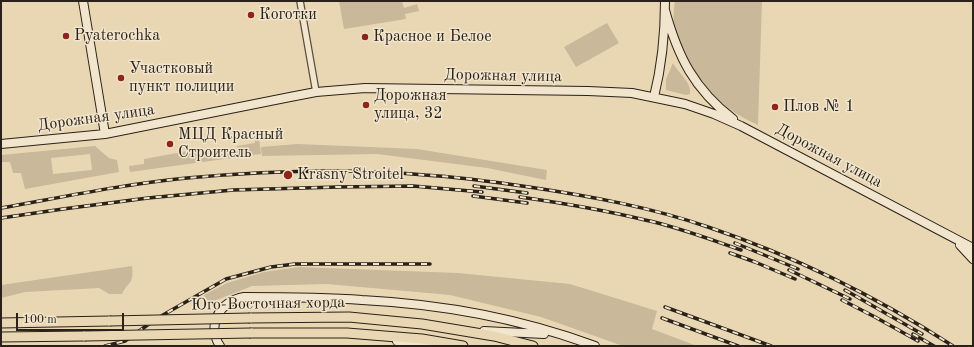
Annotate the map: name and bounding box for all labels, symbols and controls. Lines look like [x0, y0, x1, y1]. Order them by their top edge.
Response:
place label: Коготки [259, 5, 317, 25]
marker: Коготки [246, 10, 256, 20]
place label: Pyaterochka [74, 26, 160, 46]
place label: Красное и Белое [373, 27, 491, 47]
marker: Pyaterochka [61, 31, 71, 41]
marker: Красное и Белое [360, 32, 370, 42]
place label: Участковый пункт полиции [129, 59, 234, 97]
street label: Дорожная улица [444, 65, 562, 87]
marker: Участковый пункт полиции [116, 73, 126, 83]
place label: Дорожная улица, 32 [374, 86, 446, 124]
place label: Плов № 1 [783, 97, 855, 117]
street label: Дорожная улица [36, 100, 156, 136]
marker: Дорожная улица, 32 [361, 100, 371, 110]
marker: Плов № 1 [770, 102, 780, 112]
street label: Дорожная улица [772, 120, 886, 192]
place label: МЦД Красный Строитель [178, 125, 283, 163]
marker: МЦД Красный Строитель [165, 139, 175, 149]
place label: Krasny Stroitel [297, 165, 404, 185]
marker: Krasny Stroitel [282, 169, 294, 181]
street label: Юго-Восточная хорда [191, 293, 345, 315]
scale bar [18, 305, 126, 331]
text: 100 m [23, 314, 57, 326]

